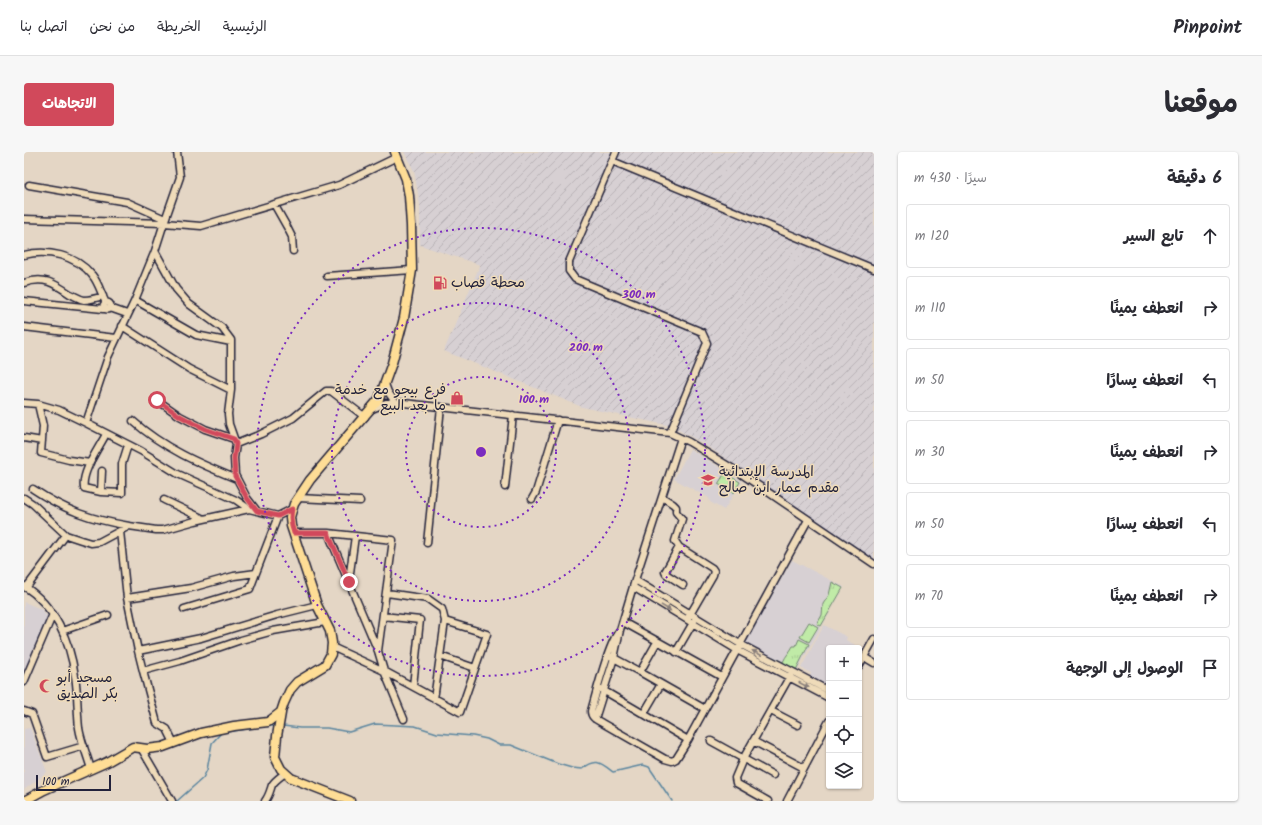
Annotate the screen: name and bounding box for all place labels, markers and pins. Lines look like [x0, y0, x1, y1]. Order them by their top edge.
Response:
place label: محطة قصاب [451, 272, 525, 294]
fuel station icon: محطة قصاب [432, 275, 448, 291]
place label: فرع بيجو مع خدمة ما بعد البيع [335, 379, 446, 417]
shop icon: فرع بيجو مع خدمة ما بعد البيع [449, 390, 465, 406]
centre of rings [474, 445, 488, 459]
place label: المدرسة الإبتدائية مقدم عمار ابن صالح [719, 461, 839, 499]
school or university icon: المدرسة الإبتدائية مقدم عمار ابن صالح [700, 472, 716, 488]
place label: مسجد أبو بكر الصديق [56, 667, 118, 705]
mosque icon: مسجد أبو بكر الصديق [38, 678, 54, 694]

